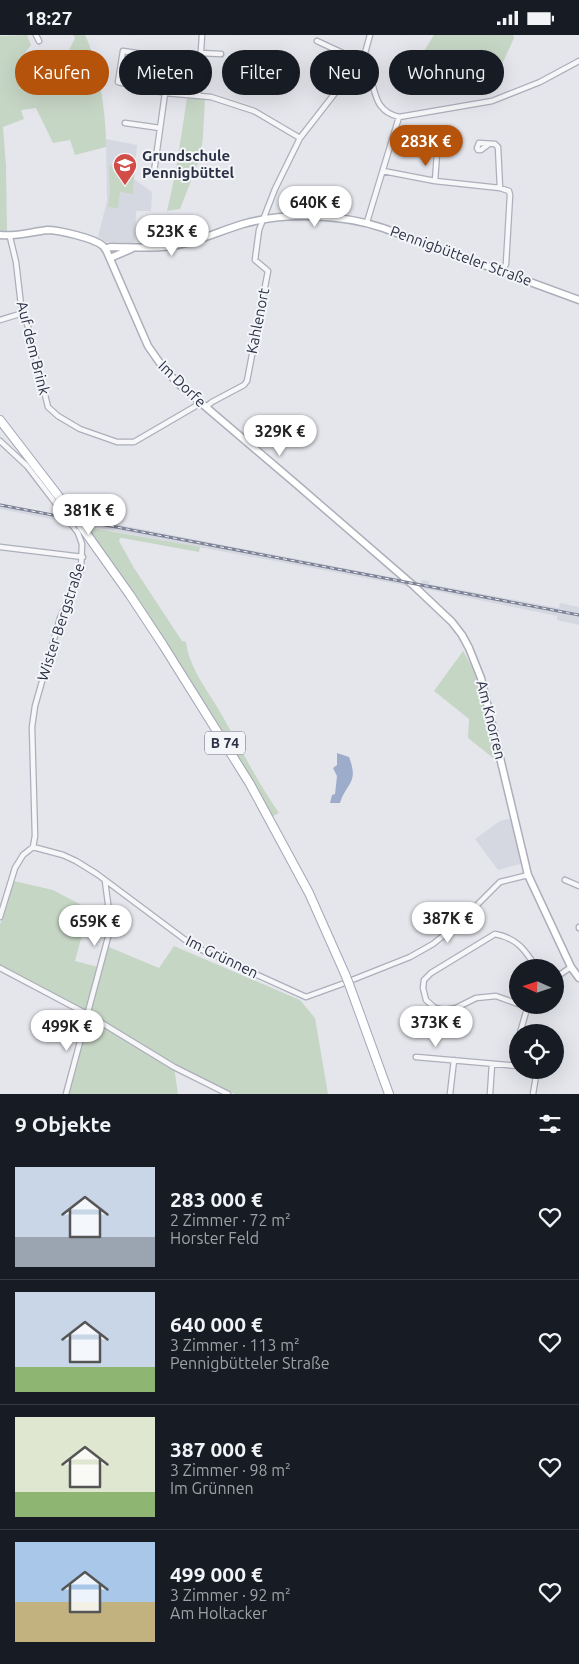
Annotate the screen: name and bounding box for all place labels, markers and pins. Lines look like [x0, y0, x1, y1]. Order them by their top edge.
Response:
pin: 283K € [385, 125, 467, 167]
place label: Grundschule Pennigbüttel [142, 147, 235, 181]
school or university icon: Grundschule Pennigbüttel [112, 152, 138, 186]
pin: 640K € [274, 185, 356, 228]
pin: 523K € [131, 215, 213, 257]
pin: 329K € [239, 415, 321, 457]
pin: 381K € [48, 493, 130, 536]
pin: 387K € [407, 901, 489, 944]
pin: 659K € [54, 905, 136, 947]
pin: 373K € [395, 1005, 477, 1048]
pin: 499K € [26, 1009, 108, 1052]

